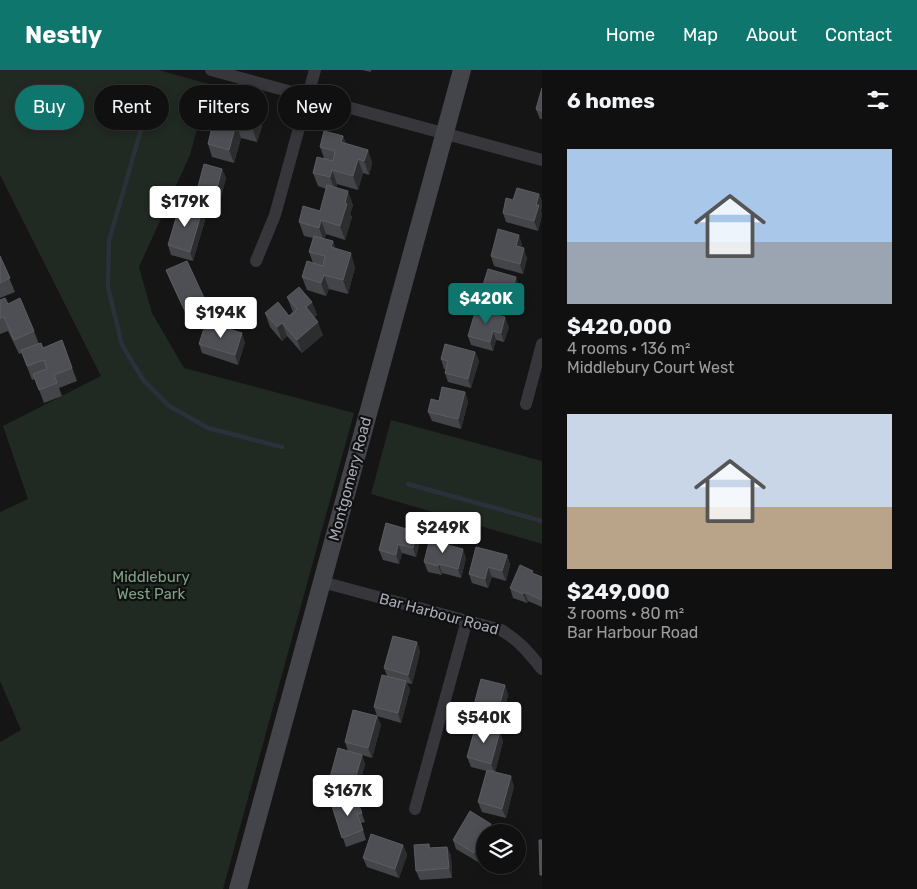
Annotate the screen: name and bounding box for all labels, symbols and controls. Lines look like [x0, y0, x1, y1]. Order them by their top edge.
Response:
text: Nestly [25, 21, 102, 49]
text: Home [606, 24, 655, 46]
text: Map [683, 24, 718, 46]
text: About [746, 24, 797, 46]
text: Contact [825, 24, 892, 46]
chip: Buy [15, 85, 84, 130]
chip: Rent [94, 85, 169, 130]
chip: Filters [179, 85, 268, 130]
chip: New [278, 85, 351, 130]
icon: filters [864, 86, 892, 114]
text: 6 homes [567, 88, 655, 113]
icon: home [685, 181, 775, 271]
pin: $179K [150, 186, 220, 228]
text: $179K [161, 192, 209, 211]
pin: $420K [451, 282, 521, 325]
text: $420K [459, 289, 513, 308]
pin: $194K [186, 296, 256, 339]
text: $194K [196, 303, 246, 322]
text: $420,000 [567, 314, 672, 339]
text: 4 rooms · 136 m² [567, 339, 690, 358]
text: Middlebury Court West [567, 358, 734, 377]
street label: Montgomery Road [325, 415, 375, 543]
icon: home [685, 446, 775, 536]
pin: $249K [408, 512, 478, 554]
text: $249K [417, 518, 469, 537]
park label: Middlebury West Park [112, 568, 190, 603]
text: $249,000 [567, 579, 670, 604]
street label: Bar Harbour Road [377, 589, 501, 639]
text: 3 rooms · 80 m² [567, 604, 684, 623]
text: Bar Harbour Road [567, 623, 698, 642]
pin: $540K [449, 702, 519, 744]
text: $540K [457, 708, 511, 727]
pin: $167K [313, 774, 383, 817]
text: $167K [324, 781, 372, 800]
map controls [476, 824, 526, 874]
button: layers [476, 824, 526, 874]

